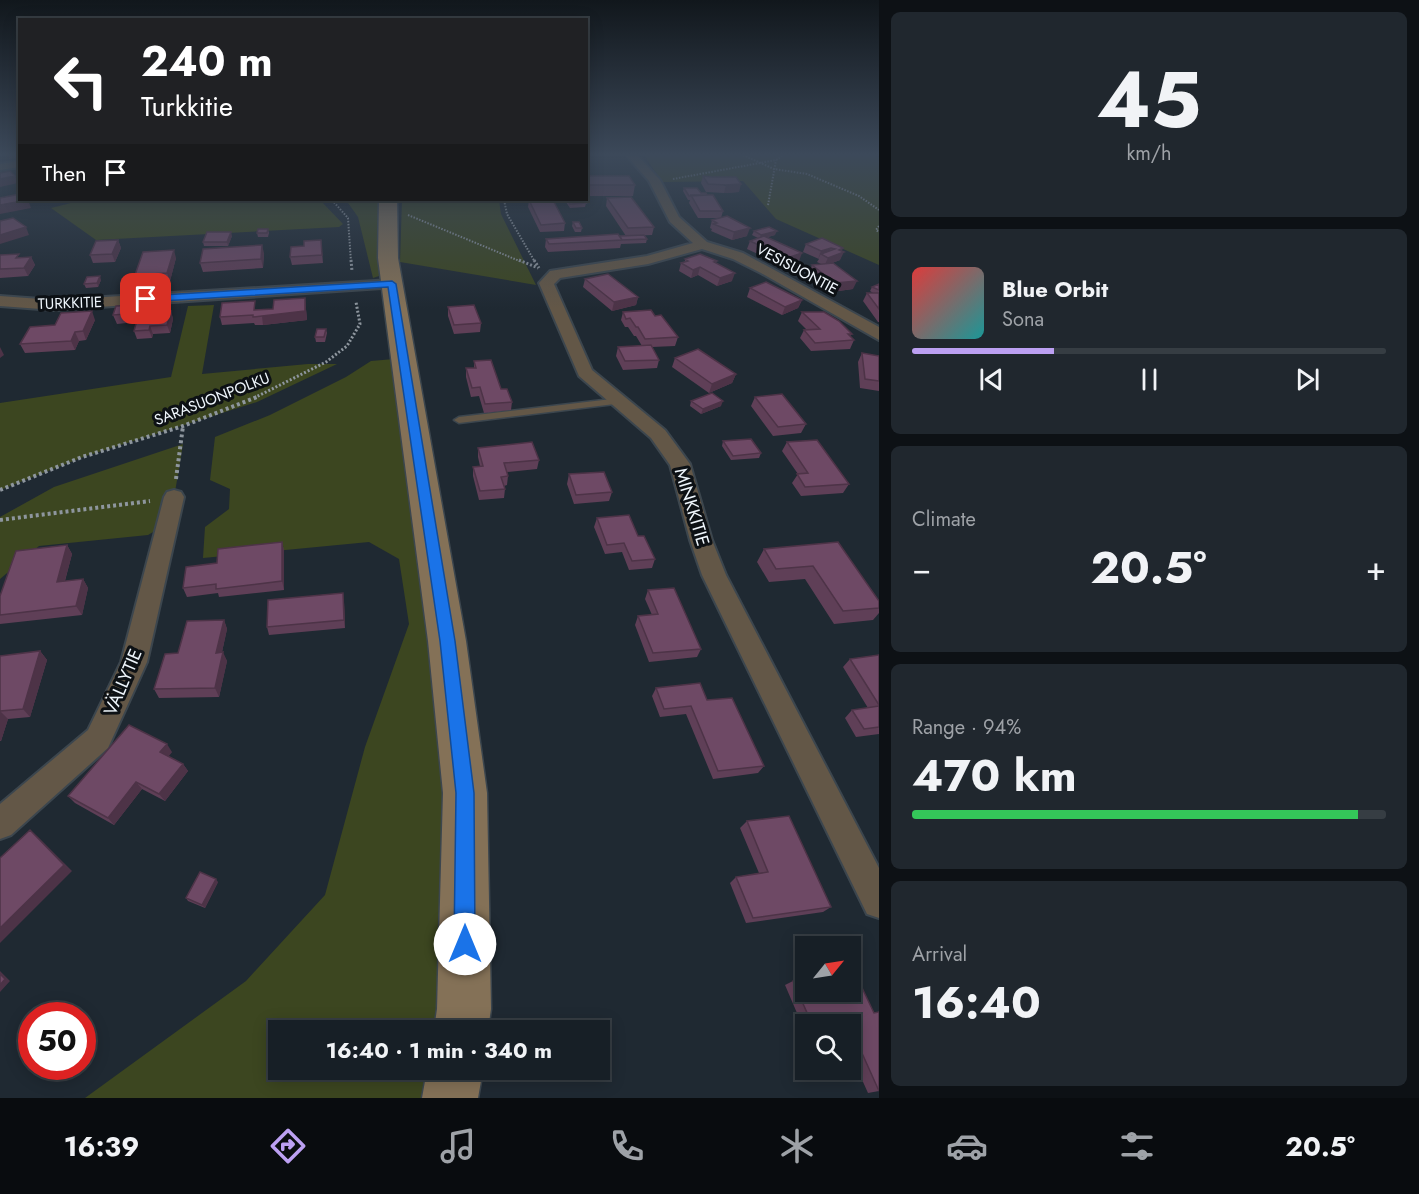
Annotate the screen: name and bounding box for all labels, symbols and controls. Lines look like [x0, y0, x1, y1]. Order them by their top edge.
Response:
text: 240 m [141, 31, 273, 92]
icon: left [42, 42, 120, 120]
text: 45 [1097, 44, 1201, 156]
text: Turkkitie [141, 87, 233, 126]
text: km/h [1126, 139, 1172, 168]
icon: arrive [99, 156, 132, 189]
text: Then [42, 157, 87, 189]
street label: VESISUONTIE [752, 238, 842, 300]
pin [120, 273, 171, 324]
text: Blue Orbit [1002, 273, 1108, 305]
icon: arrive [129, 282, 162, 315]
street label: TURKKITIE [37, 291, 103, 315]
text: Sona [1002, 305, 1044, 334]
icon: previous [975, 363, 1008, 396]
icon: pause [1133, 363, 1166, 396]
icon: next [1291, 363, 1324, 396]
street label: SARASUONPOLKU [151, 367, 273, 431]
street label: MINKKITIE [668, 465, 716, 549]
text: Climate [912, 505, 976, 534]
text: 20.5° [1090, 535, 1207, 600]
text: − [912, 545, 931, 592]
text: + [1366, 545, 1386, 592]
street label: VÄLLYTIE [97, 645, 149, 719]
text: Range · 94% [912, 713, 1021, 742]
text: 470 km [912, 743, 1077, 808]
position arrow [433, 912, 497, 976]
north arrow [795, 936, 861, 1002]
map controls [795, 936, 861, 1080]
text: Arrival [912, 940, 967, 969]
text: 16:40 [912, 970, 1041, 1035]
speed limit sign: 50 [18, 1002, 96, 1080]
button: search [795, 1014, 861, 1080]
text: 16:40 · 1 min · 340 m [326, 1034, 552, 1066]
icon: directions [267, 1125, 309, 1167]
icon: music [437, 1125, 479, 1167]
icon: phone [606, 1125, 648, 1167]
icon: climate [776, 1125, 818, 1167]
icon: car [946, 1125, 988, 1167]
icon: filters [1116, 1125, 1158, 1167]
text: 16:39 [64, 1127, 139, 1166]
text: 20.5° [1285, 1127, 1355, 1166]

